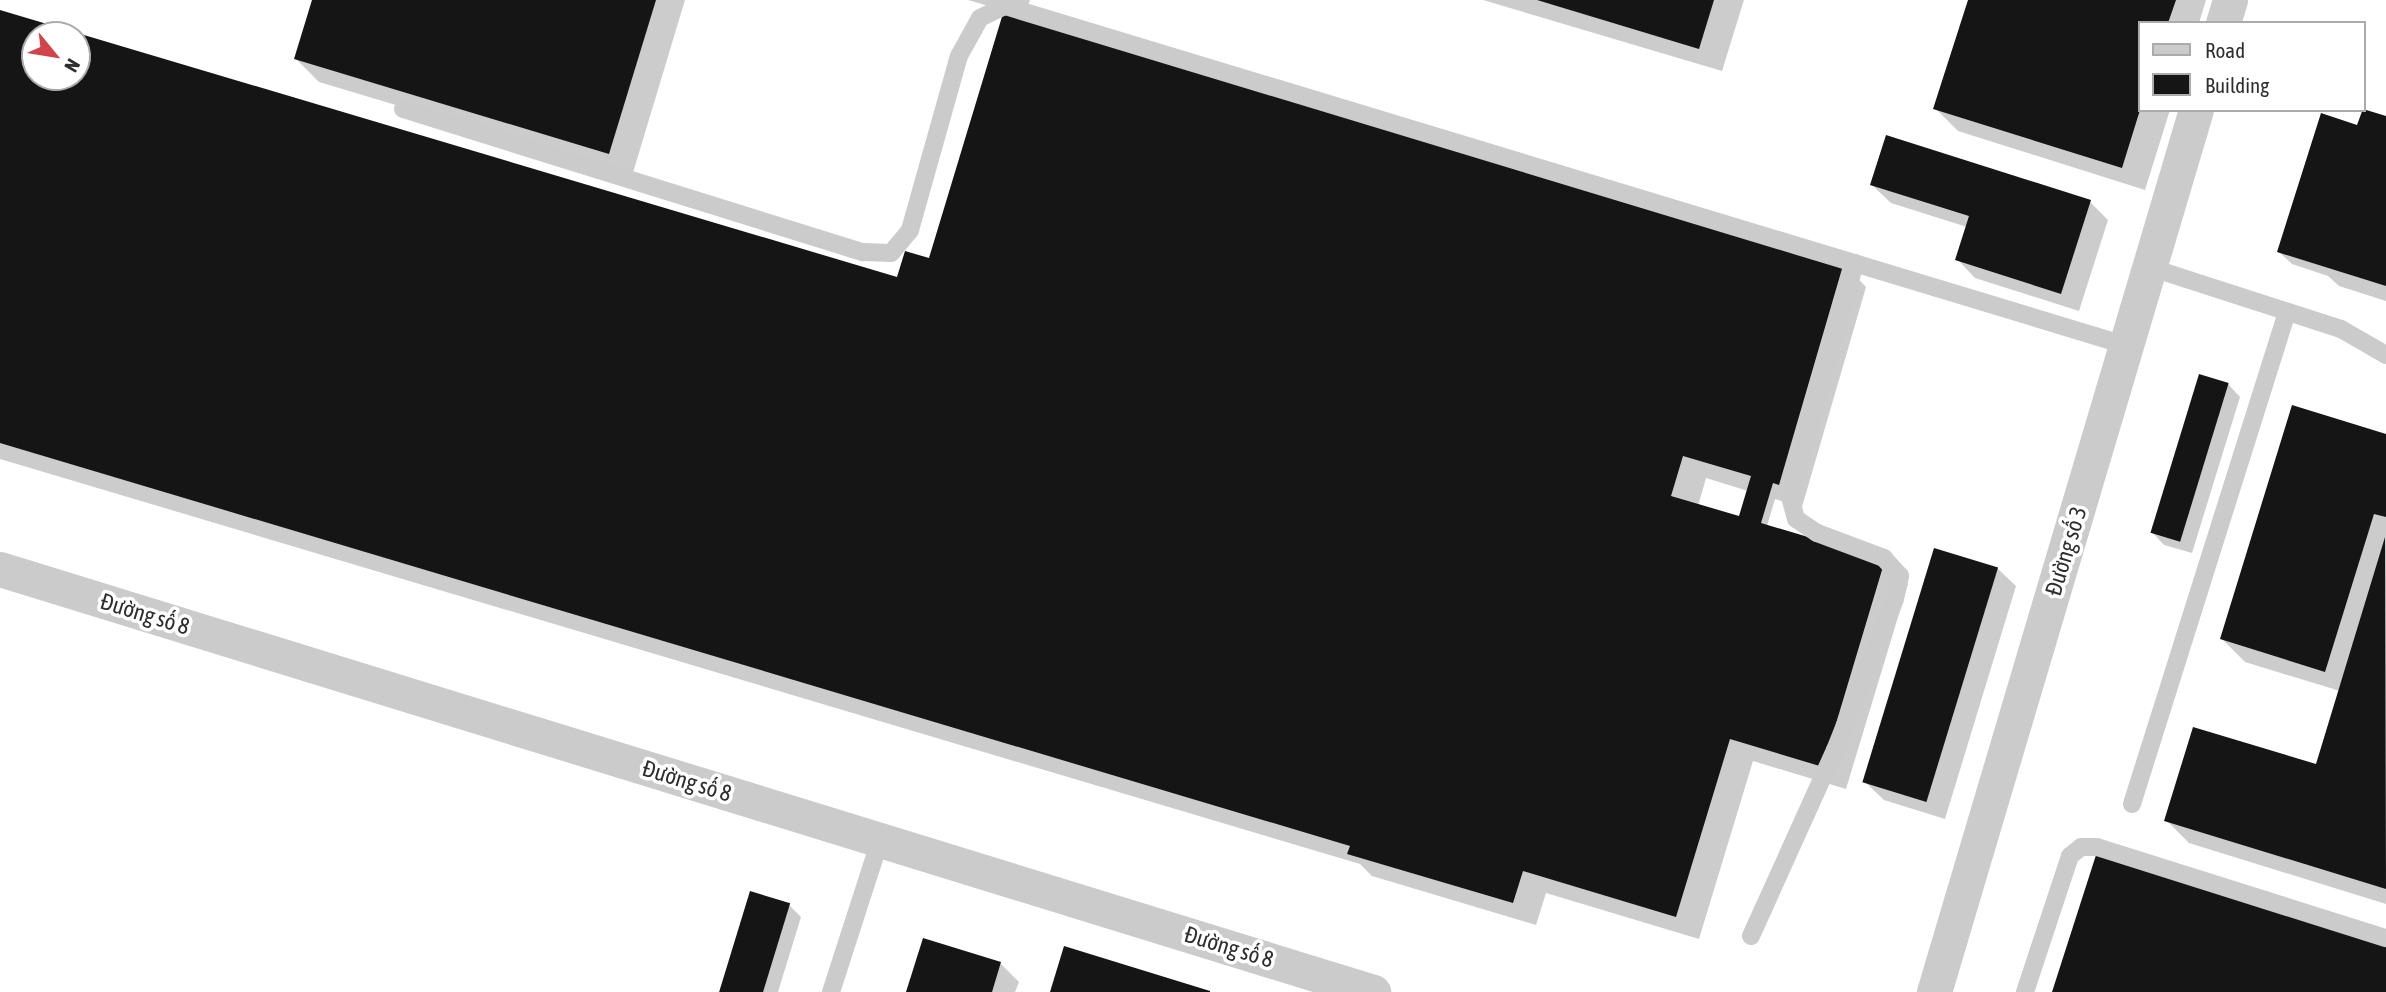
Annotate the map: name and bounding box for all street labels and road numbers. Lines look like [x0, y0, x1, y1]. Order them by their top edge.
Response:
street label: Đường số 3 [2039, 503, 2093, 599]
street label: Đường số 8 [97, 587, 193, 641]
street label: Đường số 8 [639, 754, 735, 808]
street label: Đường số 8 [1181, 920, 1277, 974]

